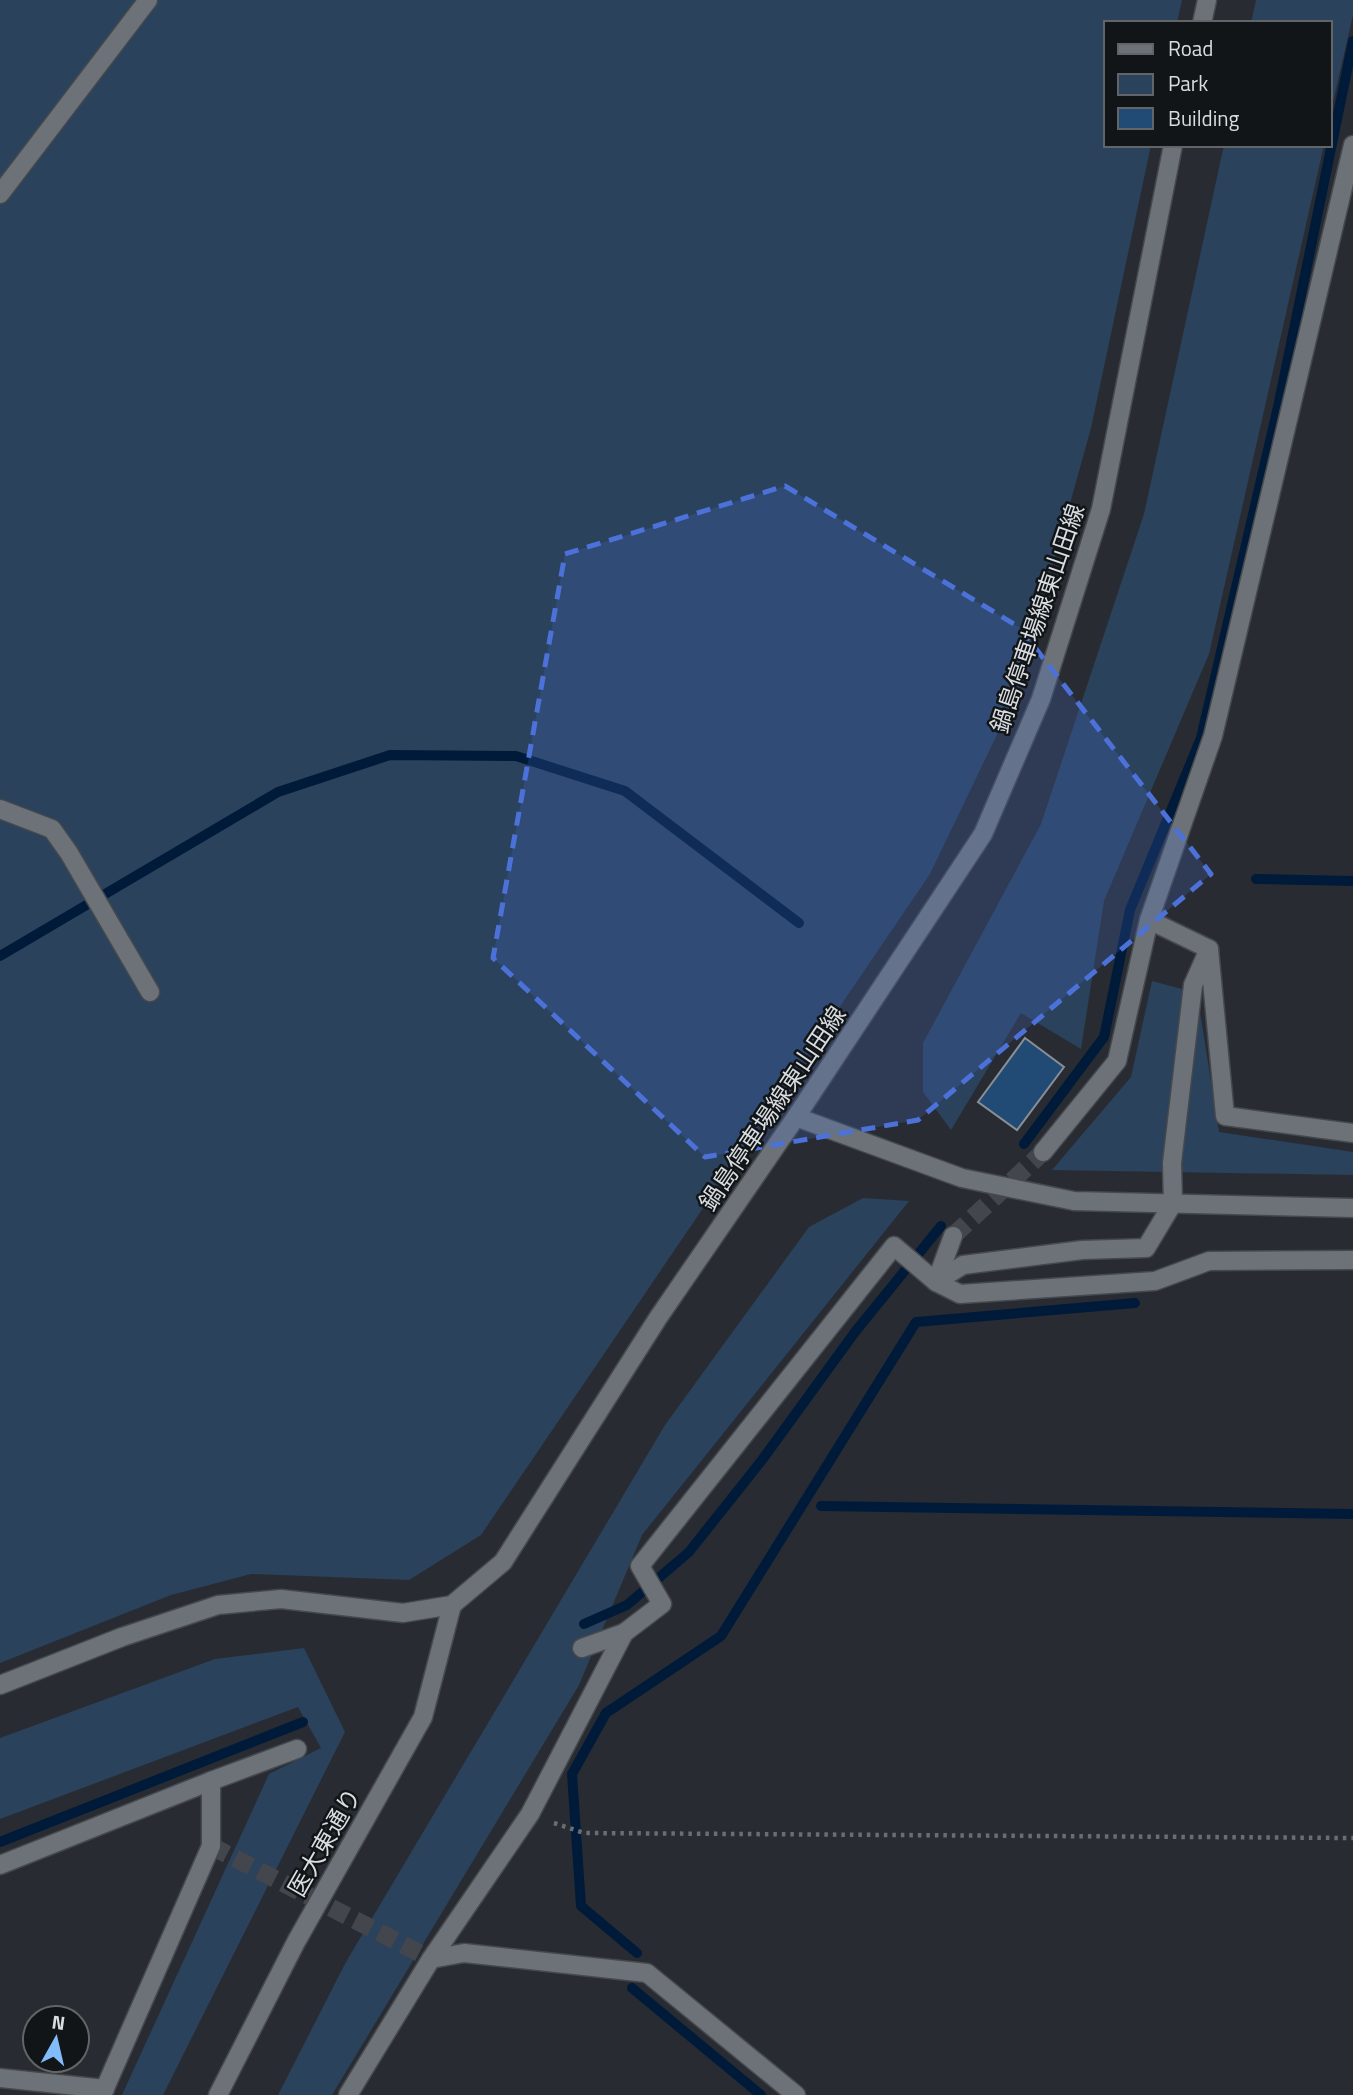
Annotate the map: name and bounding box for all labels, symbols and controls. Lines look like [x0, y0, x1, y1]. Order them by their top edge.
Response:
legend [1104, 21, 1332, 147]
text: Road [1168, 32, 1213, 64]
text: Park [1168, 67, 1208, 99]
text: Building [1168, 102, 1240, 134]
street label: 鍋島停車場線東山田線 [981, 499, 1093, 737]
street label: 鍋島停車場線東山田線 [690, 998, 854, 1218]
street label: 医大東通り [278, 1781, 370, 1903]
north arrow [21, 2004, 91, 2074]
text: N [50, 2006, 67, 2037]

